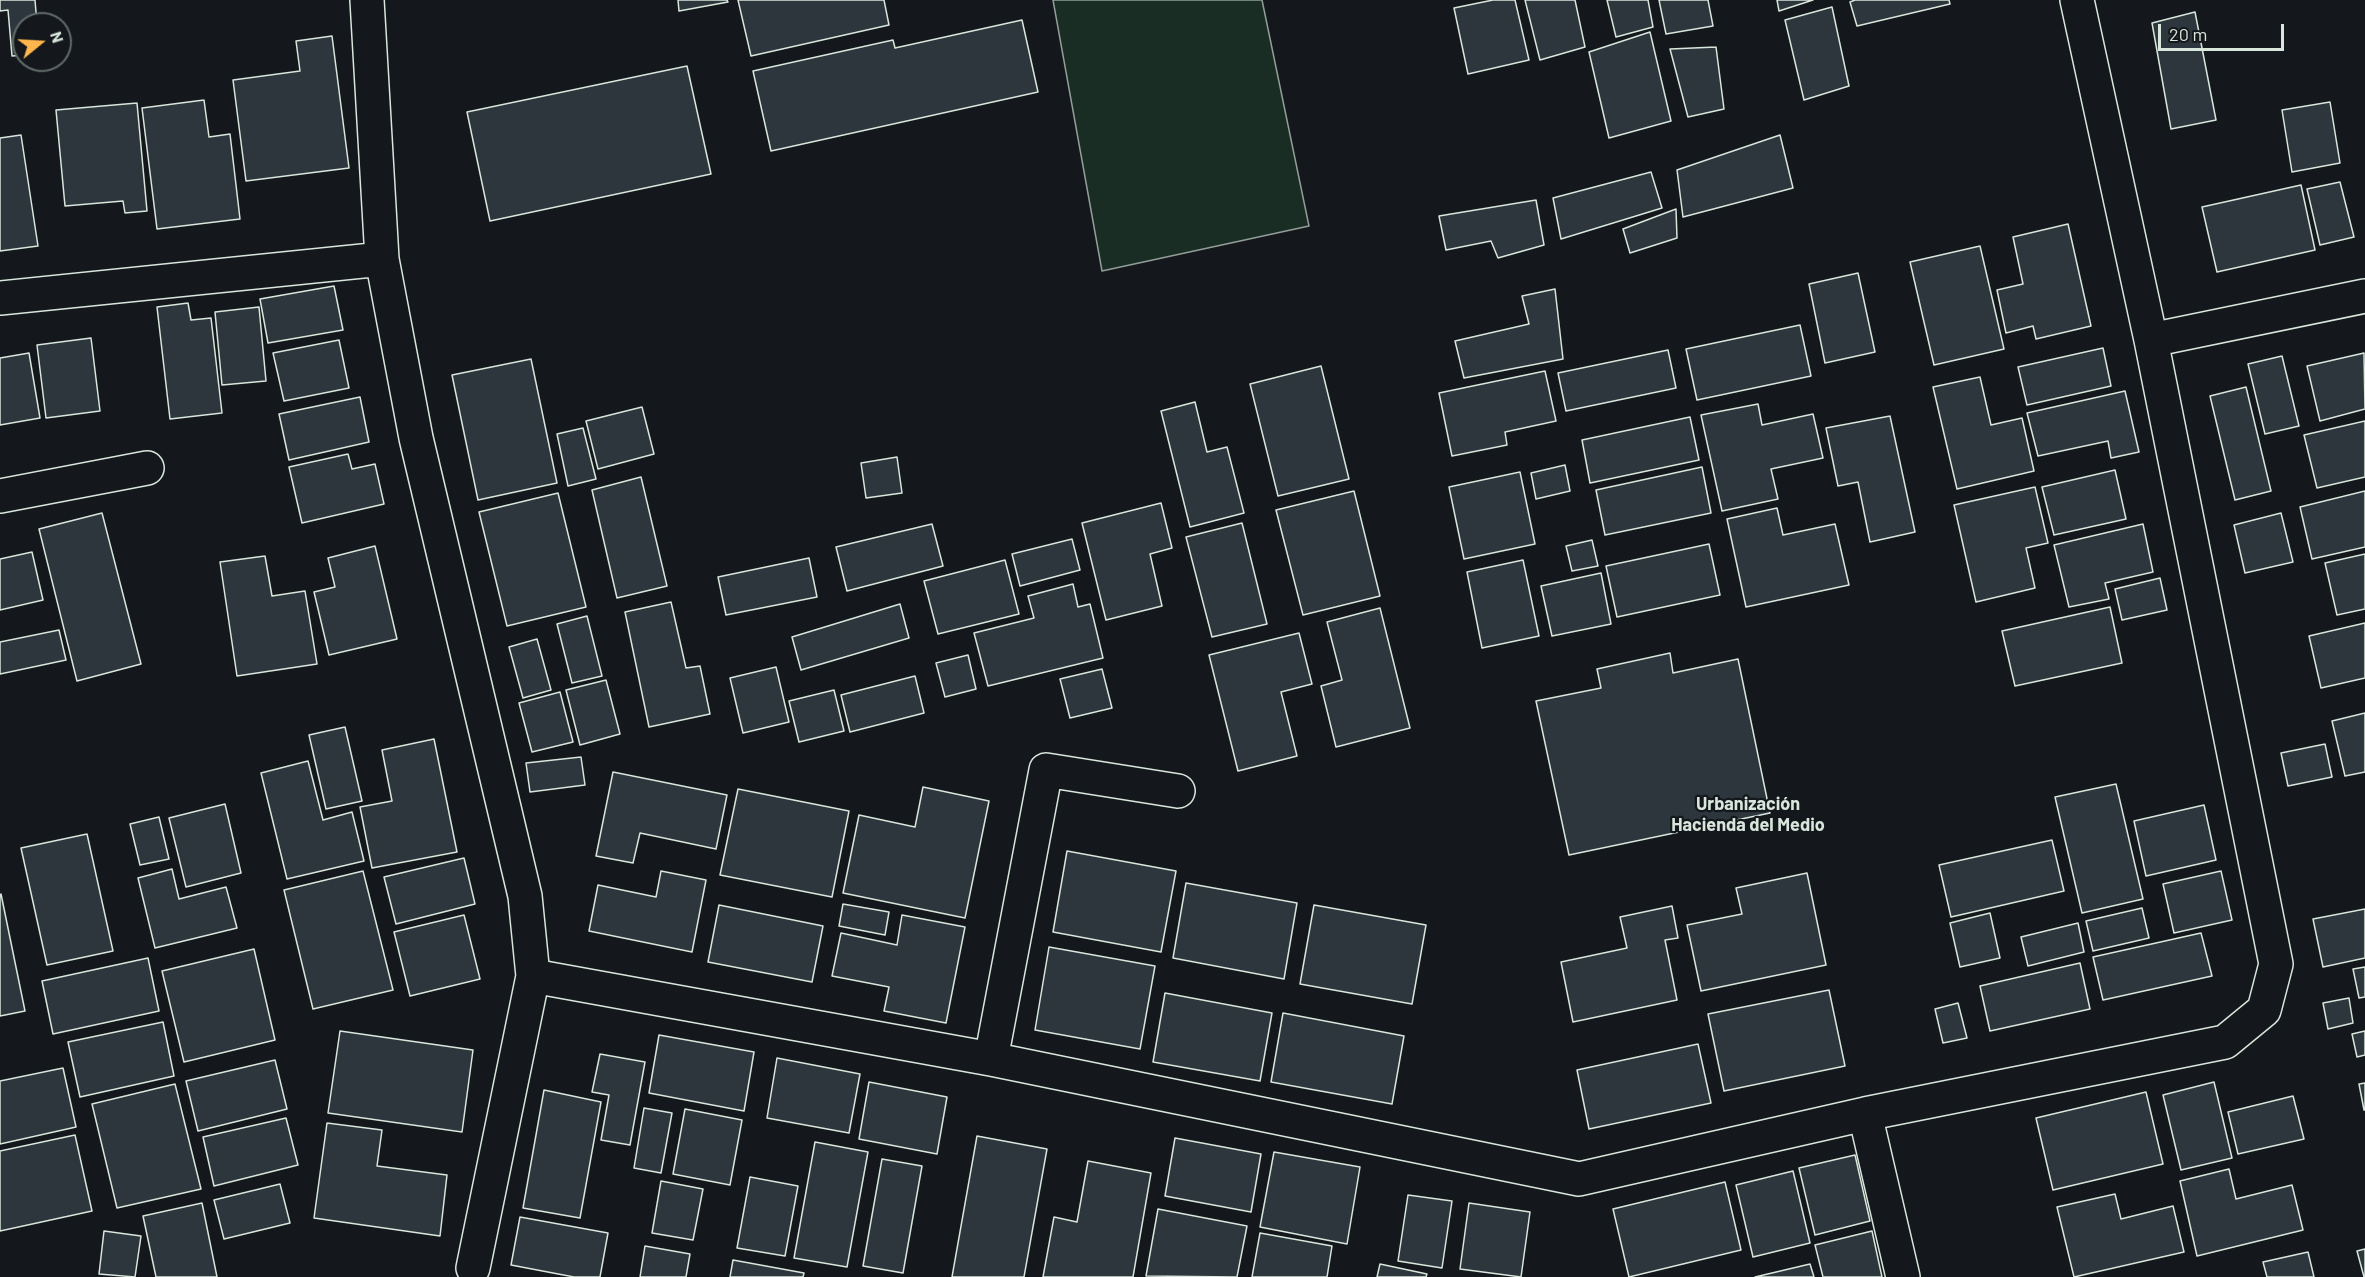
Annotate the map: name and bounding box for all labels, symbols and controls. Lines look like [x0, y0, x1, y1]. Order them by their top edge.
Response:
north arrow [12, 12, 72, 72]
scale bar [2161, 12, 2287, 50]
text: 20 m [2169, 23, 2207, 45]
text: N [47, 29, 68, 45]
district label: Urbanización Hacienda del Medio [1671, 793, 1825, 836]

